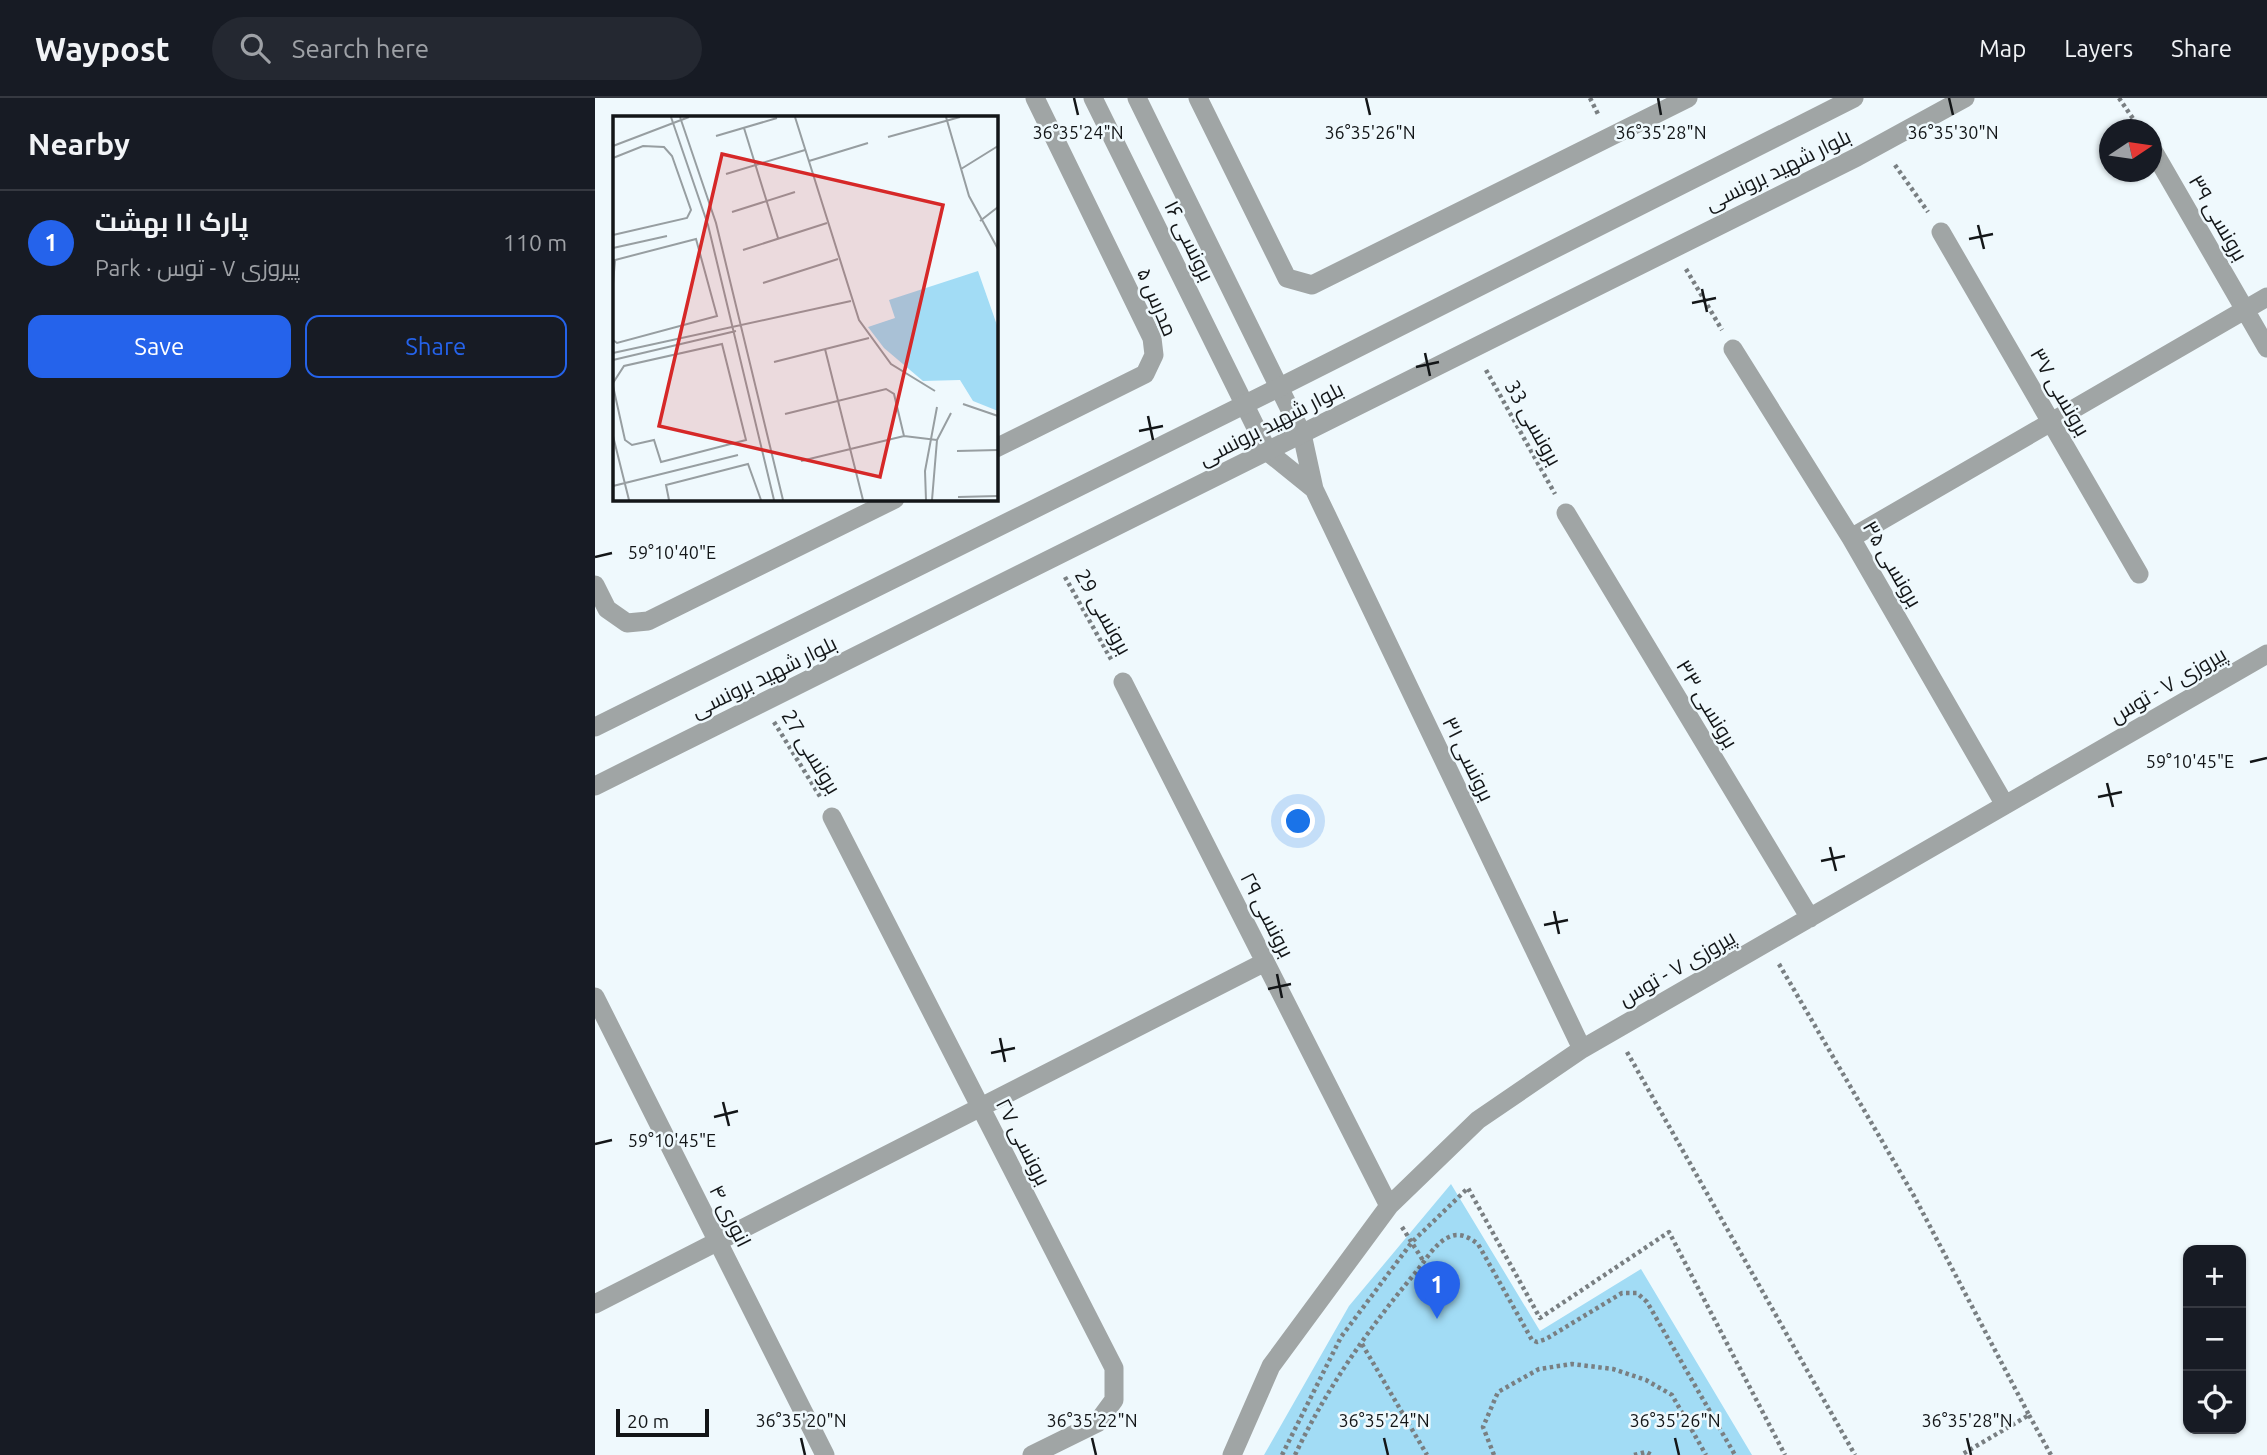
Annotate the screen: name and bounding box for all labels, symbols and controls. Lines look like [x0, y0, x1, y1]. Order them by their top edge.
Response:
search box [212, 17, 702, 80]
icon: search [236, 29, 274, 67]
text: Waypost [35, 30, 170, 67]
text: Search here [292, 34, 429, 63]
text: Map [1979, 35, 2026, 62]
text: Layers [2064, 35, 2133, 62]
text: Share [2171, 35, 2232, 62]
inset map [613, 116, 997, 500]
north arrow [2099, 119, 2162, 182]
text: 36°35'24"N [1032, 122, 1124, 142]
text: 36°35'26"N [1324, 122, 1416, 142]
text: 36°35'28"N [1615, 122, 1707, 142]
text: 36°35'30"N [1907, 122, 1999, 142]
street label: بلوار شهید برونسی [1701, 123, 1855, 217]
text: Nearby [28, 127, 130, 161]
street label: برونسی ۳۹ [2183, 170, 2253, 266]
street label: برونسی ۱۶ [1158, 196, 1220, 286]
text: پارک ۱۱ بهشت [95, 207, 248, 236]
text: 1 [45, 230, 57, 255]
text: 110 m [503, 230, 567, 255]
text: Park · پیروزی ۷ - توس [95, 255, 300, 280]
street label: مدرس ۵ [1131, 264, 1183, 340]
button: Save [28, 315, 291, 378]
button: Share [305, 315, 567, 378]
street label: برونسی ۳۷ [2024, 343, 2096, 441]
street label: بلوار شهید برونسی [1194, 376, 1348, 472]
street label: برونسی 33 [1499, 376, 1567, 470]
street label: برونسی ۳۵ [1857, 516, 1927, 612]
text: 59°10'40"E [628, 542, 716, 562]
street label: برونسی 29 [1069, 565, 1137, 659]
street label: بلوار شهید برونسی [687, 630, 841, 724]
street label: پیروزی ۷ - توس [2105, 641, 2232, 730]
street label: برونسی ۳۳ [1670, 655, 1744, 753]
street label: برونسی 27 [776, 705, 846, 799]
street label: برونسی ۳۱ [1436, 712, 1500, 806]
text: 59°10'45"E [2146, 751, 2234, 771]
your location [1281, 804, 1315, 838]
street label: برونسی ۲۹ [1234, 868, 1300, 962]
street label: پیروزی ۷ - توس [1614, 924, 1741, 1013]
street label: برونسی ۲۷ [990, 1094, 1056, 1190]
text: 59°10'45"E [628, 1130, 716, 1150]
street label: انوری ۴ [703, 1180, 757, 1252]
map controls [2183, 1245, 2246, 1434]
button: + [2183, 1245, 2246, 1308]
pin: 1 [1414, 1261, 1460, 1319]
button: − [2183, 1308, 2246, 1371]
button: locate [2183, 1371, 2246, 1434]
scale bar [616, 1406, 709, 1438]
text: 20 m [627, 1410, 669, 1432]
text: 36°35'20"N [755, 1410, 847, 1430]
text: 36°35'22"N [1046, 1410, 1138, 1430]
text: 36°35'24"N [1338, 1410, 1430, 1430]
text: 36°35'26"N [1629, 1410, 1721, 1430]
text: 36°35'28"N [1921, 1410, 2013, 1430]

